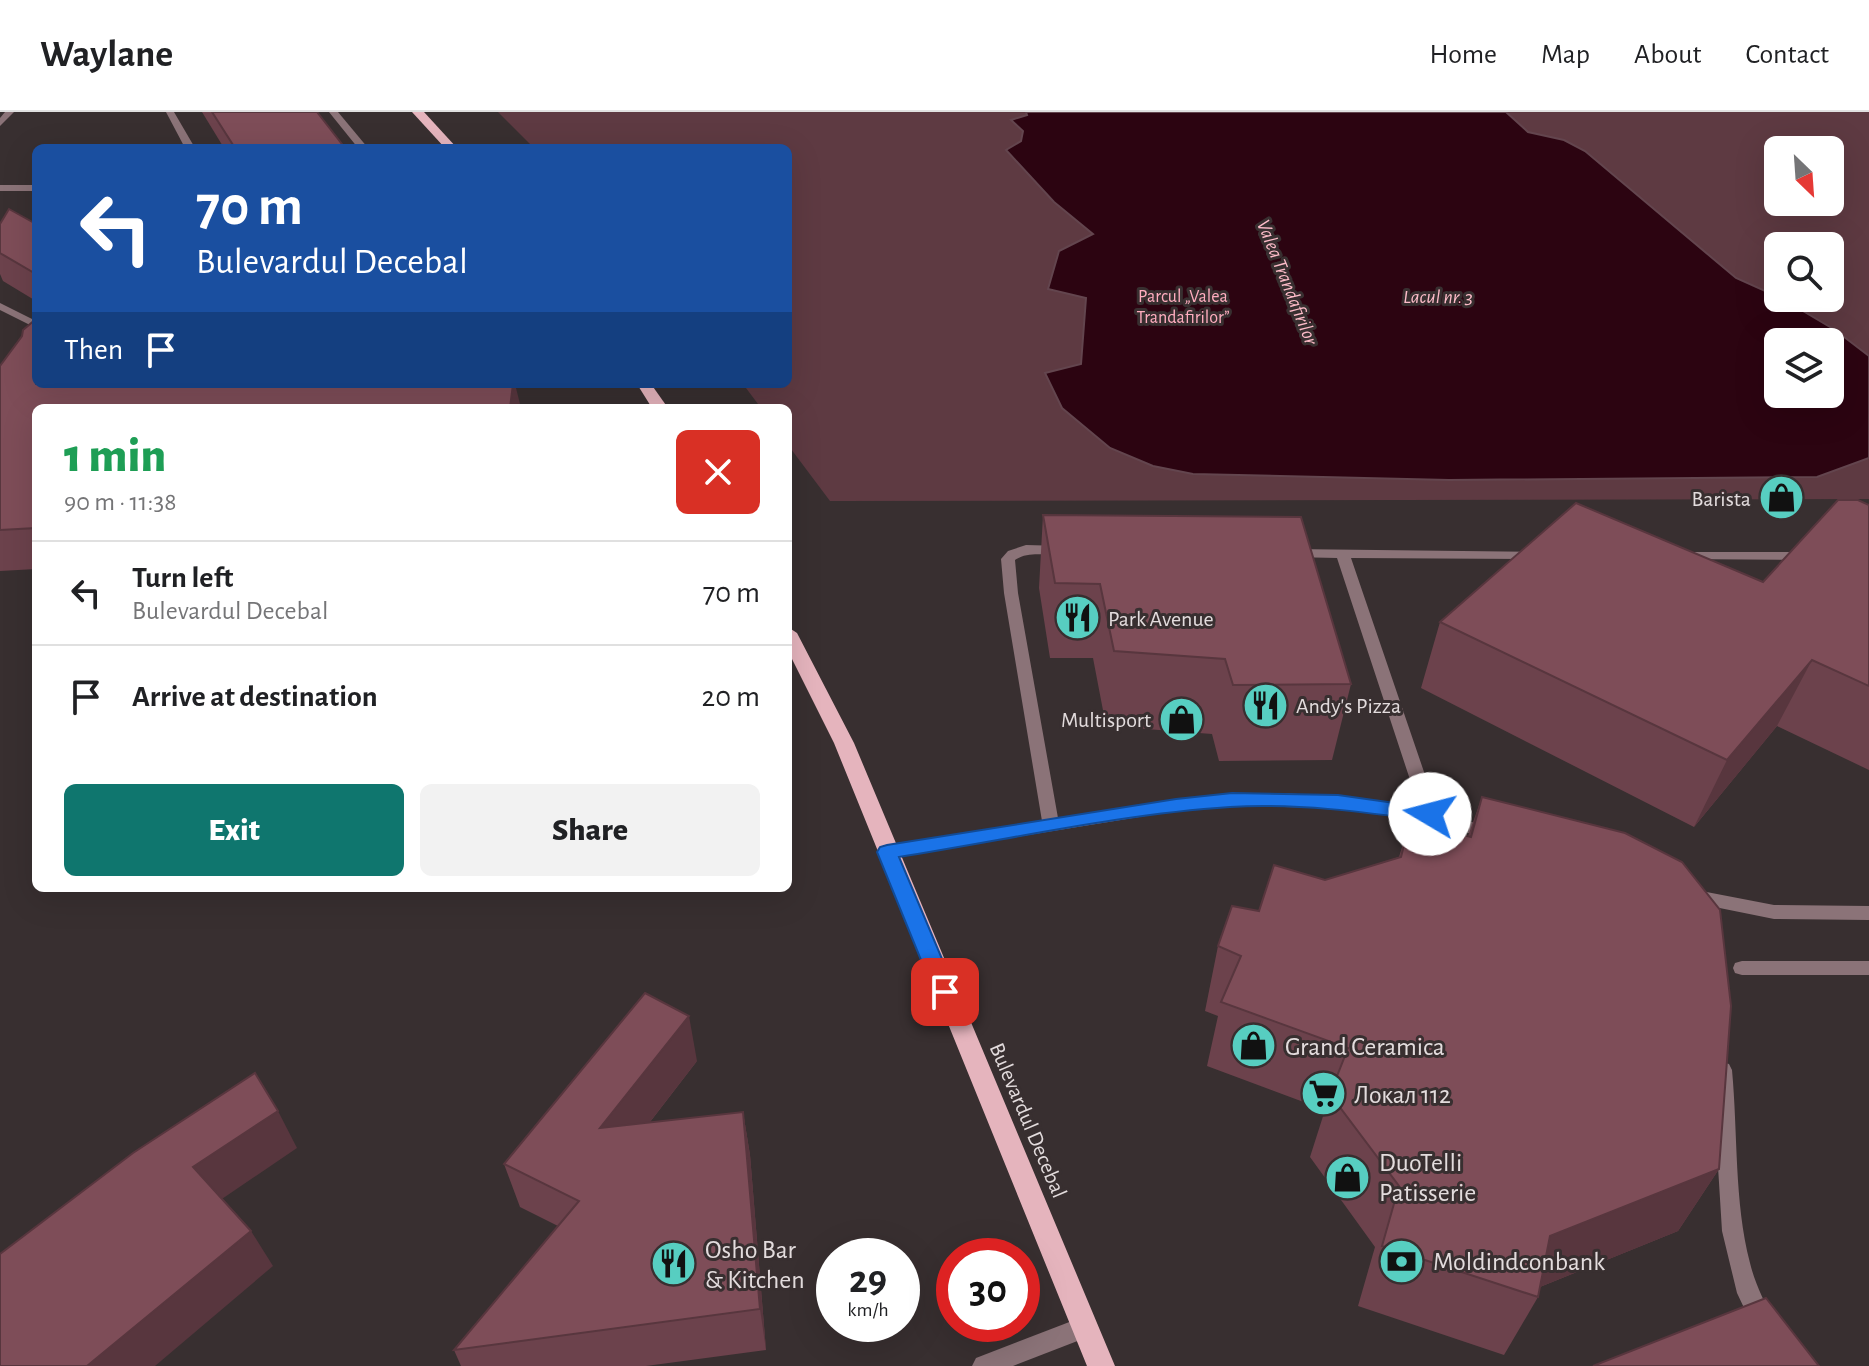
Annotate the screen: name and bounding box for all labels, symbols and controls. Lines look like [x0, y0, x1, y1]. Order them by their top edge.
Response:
text: Waylane [40, 36, 173, 74]
text: Home [1430, 41, 1497, 69]
text: Map [1541, 41, 1590, 69]
text: About [1634, 41, 1702, 69]
text: Contact [1746, 41, 1829, 69]
north arrow [1764, 136, 1844, 216]
map controls [1764, 136, 1844, 408]
icon: left [64, 176, 168, 280]
text: 70 m [196, 179, 303, 235]
water label: Valea Trandafirilor [1253, 217, 1321, 348]
button: search [1764, 232, 1844, 312]
text: Bulevardul Decebal [196, 244, 468, 280]
water label: Lacul nr. 3 [1403, 287, 1473, 307]
park label: Parcul „Valea Trandafirilor” [1137, 288, 1229, 327]
icon: arrive [139, 328, 183, 372]
button: layers [1764, 328, 1844, 408]
text: Then [64, 335, 123, 365]
button: close [676, 430, 760, 514]
text: 1 min [64, 433, 166, 481]
shop icon: Barista [1758, 474, 1806, 522]
place label: Barista [1691, 488, 1751, 510]
text: 90 m · 11:38 [64, 489, 176, 515]
text: Turn left [132, 563, 233, 593]
icon: left [64, 571, 108, 615]
text: 70 m [703, 578, 760, 608]
restaurant icon: Park Avenue [1053, 594, 1101, 642]
text: Bulevardul Decebal [132, 598, 328, 624]
place label: Park Avenue [1108, 608, 1214, 630]
icon: arrive [64, 675, 108, 719]
restaurant icon: Andy's Pizza [1241, 681, 1289, 729]
text: Arrive at destination [132, 682, 378, 712]
text: 20 m [702, 682, 760, 712]
shop icon: Multisport [1158, 695, 1206, 743]
place label: Andy's Pizza [1296, 695, 1401, 717]
place label: Multisport [1061, 709, 1151, 731]
position arrow [1388, 772, 1472, 856]
button: Exit [64, 784, 404, 876]
button: Share [420, 784, 760, 876]
pin [911, 958, 979, 1026]
icon: arrive [923, 970, 967, 1014]
shop icon: Grand Ceramica [1230, 1022, 1278, 1070]
place label: Grand Ceramica [1285, 1034, 1445, 1060]
street label: Bulevardul Decebal [985, 1040, 1071, 1201]
supermarket icon: Локал 112 [1299, 1070, 1347, 1118]
place label: Локал 112 [1354, 1082, 1451, 1108]
place label: DuoTelli Patisserie [1379, 1150, 1476, 1206]
shop icon: DuoTelli Patisserie [1324, 1153, 1372, 1201]
place label: Osho Bar & Kitchen [705, 1237, 805, 1293]
bank icon: Moldindconbank [1378, 1237, 1426, 1285]
speed limit sign: 30 [936, 1238, 1040, 1342]
restaurant icon: Osho Bar & Kitchen [650, 1240, 698, 1288]
place label: Moldindconbank [1433, 1249, 1605, 1275]
text: 29 [849, 1260, 887, 1300]
text: km/h [847, 1300, 889, 1320]

